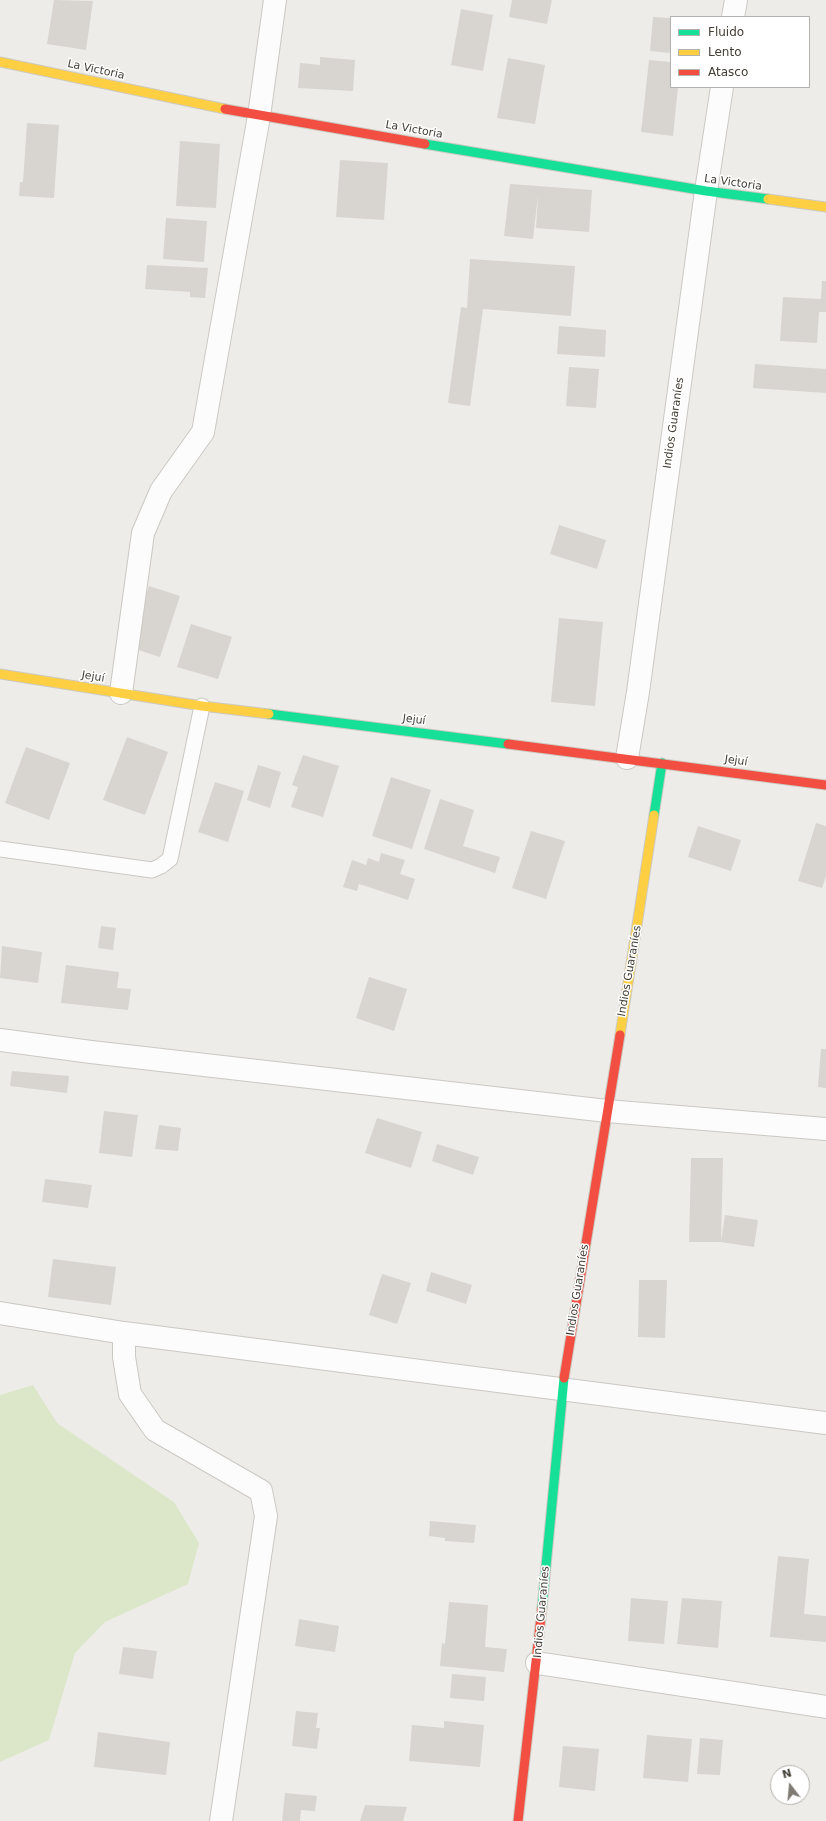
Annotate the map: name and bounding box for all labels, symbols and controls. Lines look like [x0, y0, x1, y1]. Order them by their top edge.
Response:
legend [670, 16, 810, 88]
text: Fluido [708, 25, 744, 39]
text: Lento [708, 45, 742, 59]
street label: La Victoria [66, 58, 126, 82]
text: Atasco [708, 65, 748, 79]
street label: La Victoria [384, 118, 444, 142]
street label: La Victoria [703, 172, 763, 194]
street label: Indios Guaraníes [661, 376, 687, 470]
street label: Jejuí [81, 669, 105, 685]
street label: Jejuí [402, 712, 426, 728]
street label: Jejuí [724, 753, 748, 769]
street label: Indios Guaraníes [615, 924, 645, 1018]
street label: Indios Guaraníes [564, 1243, 592, 1337]
street label: Indios Guaraníes [531, 1565, 553, 1659]
north arrow [770, 1765, 810, 1805]
text: N [781, 1766, 793, 1781]

